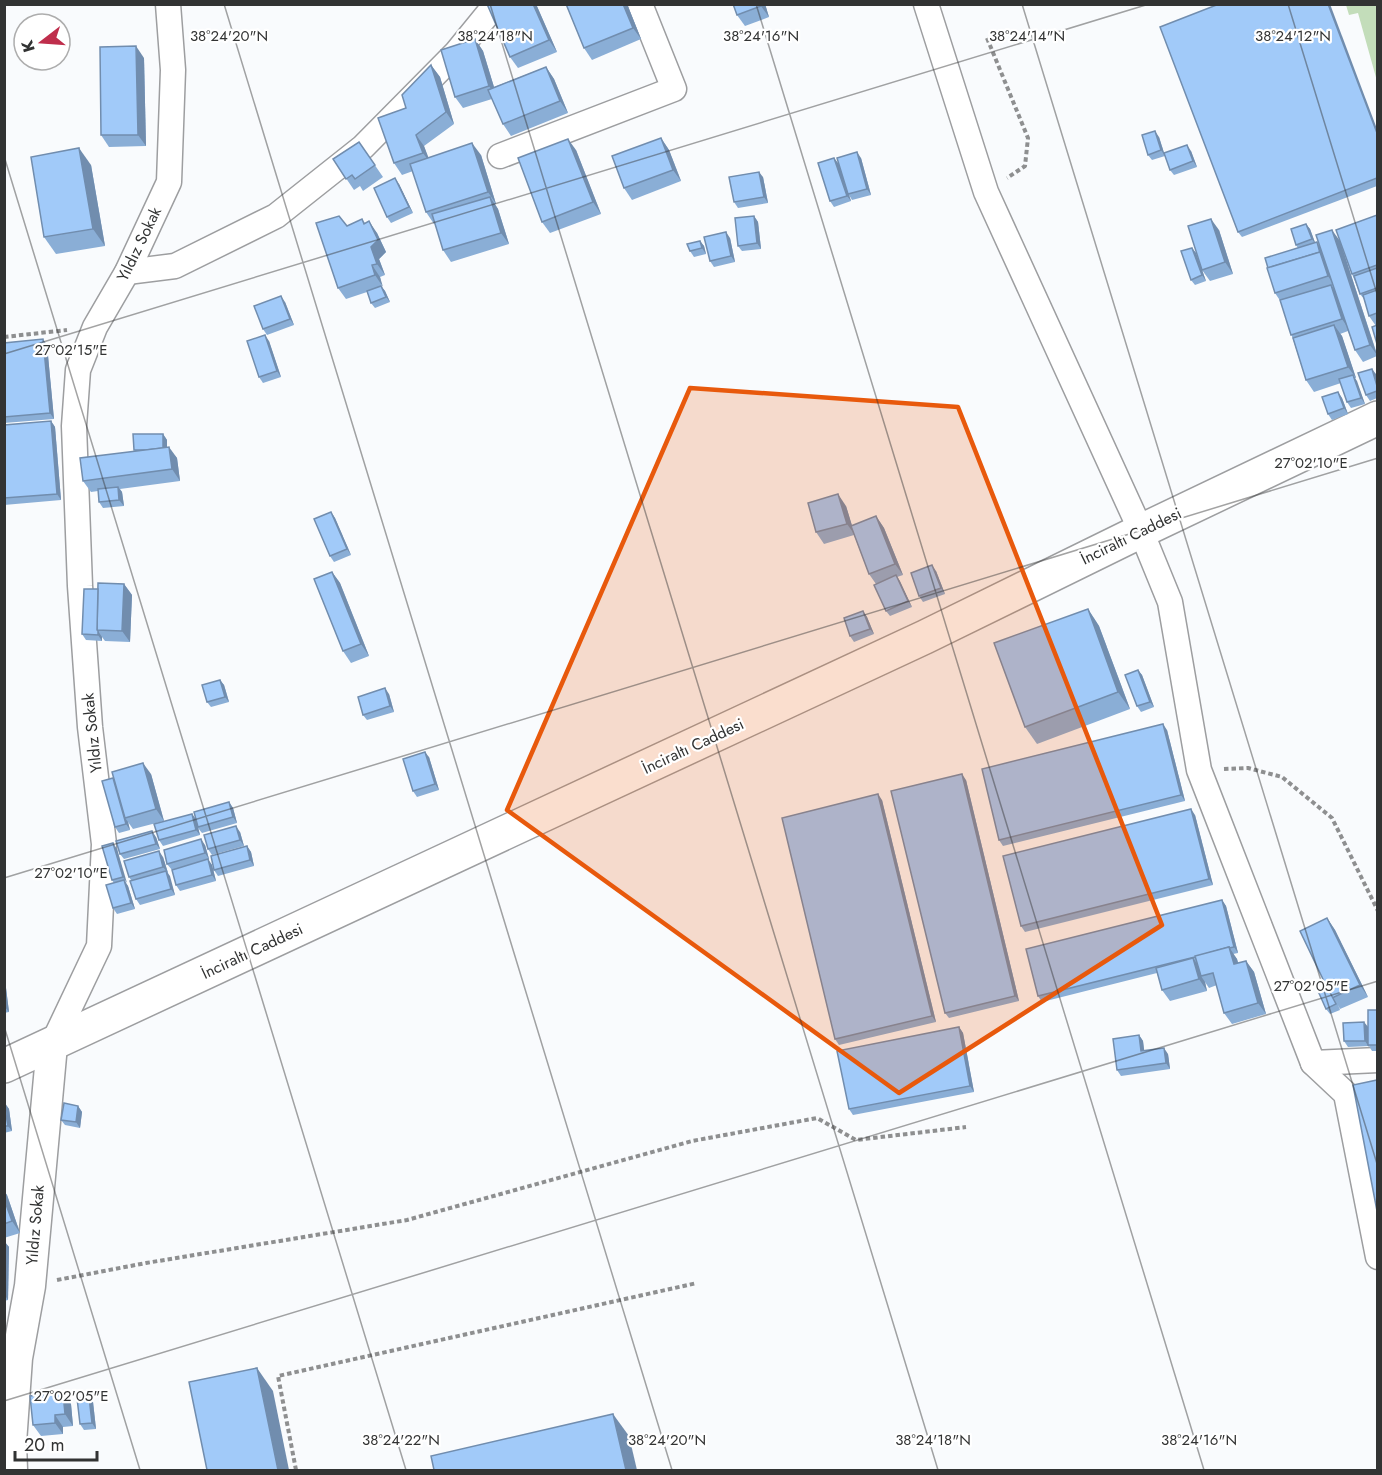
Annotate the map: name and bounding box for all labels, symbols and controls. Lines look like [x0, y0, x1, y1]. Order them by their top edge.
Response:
north arrow [12, 12, 72, 72]
text: 38°24'20"N [190, 25, 268, 47]
text: 38°24'18"N [457, 25, 533, 47]
text: 38°24'16"N [723, 25, 799, 47]
text: 38°24'14"N [989, 25, 1065, 47]
text: 38°24'12"N [1255, 25, 1331, 47]
text: K [15, 37, 41, 55]
street label: Yıldız Sokak [111, 202, 167, 285]
text: 27°02'15"E [35, 339, 107, 361]
text: 27°02'10"E [1274, 452, 1348, 474]
street label: İnciraltı Caddesi [1077, 502, 1185, 570]
street label: Yıldız Sokak [76, 691, 108, 774]
street label: İnciraltı Caddesi [638, 712, 748, 780]
text: 27°02'10"E [34, 862, 108, 884]
street label: İnciraltı Caddesi [197, 917, 307, 985]
text: 27°02'05"E [1273, 975, 1349, 997]
street label: Yıldız Sokak [20, 1183, 50, 1266]
text: 27°02'05"E [33, 1385, 109, 1407]
scale bar [15, 1424, 98, 1462]
text: 38°24'22"N [362, 1429, 440, 1451]
text: 38°24'20"N [628, 1429, 706, 1451]
text: 38°24'18"N [895, 1429, 971, 1451]
text: 38°24'16"N [1161, 1429, 1237, 1451]
text: 20 m [24, 1432, 64, 1458]

